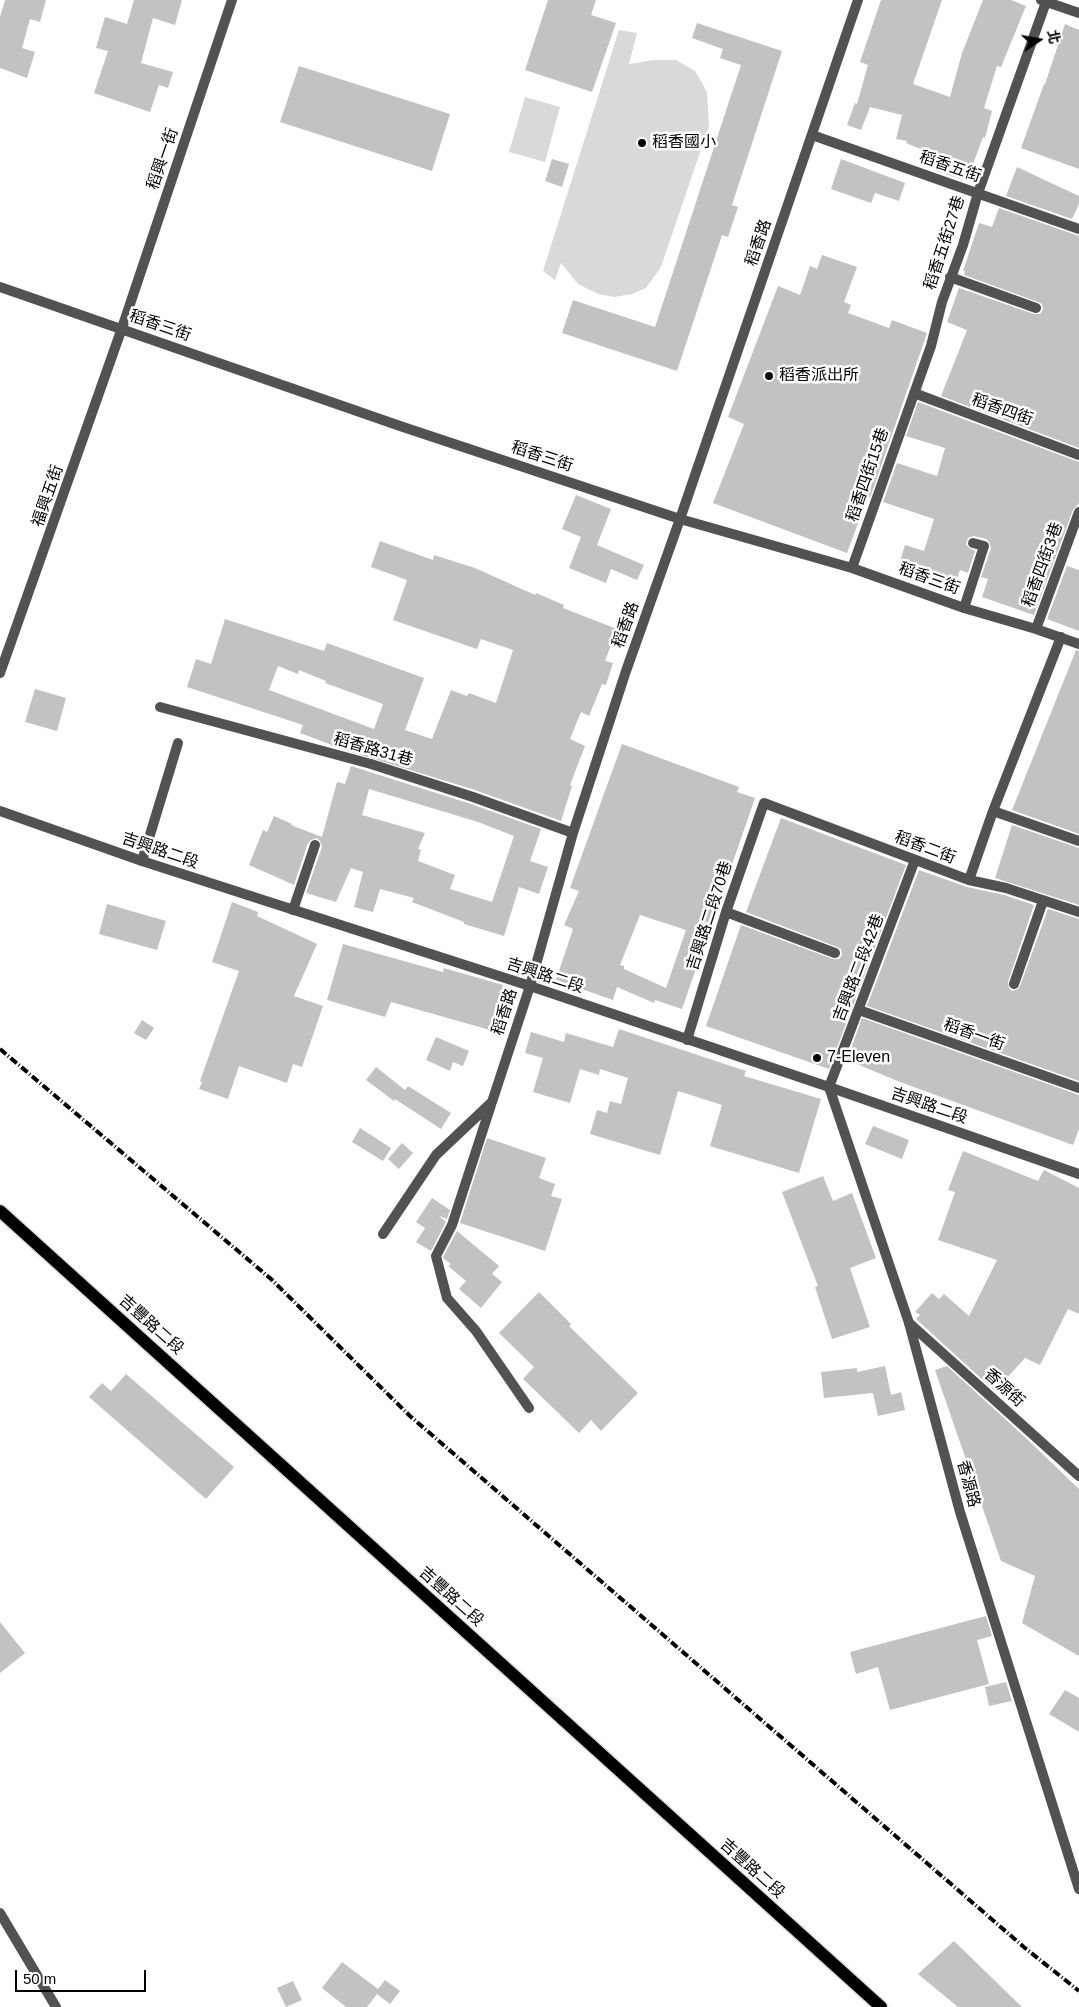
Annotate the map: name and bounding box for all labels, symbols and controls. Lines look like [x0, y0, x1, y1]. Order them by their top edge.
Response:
north arrow [1014, 15, 1064, 65]
text: 北 [1044, 28, 1063, 45]
street label: 稻興一街 [144, 126, 182, 192]
place label: 稻香國小 [652, 133, 716, 153]
marker: 稻香國小 [636, 137, 648, 149]
street label: 稻香五街 [917, 148, 983, 186]
street label: 稻香五街27巷 [921, 194, 969, 292]
street label: 稻香路 [742, 217, 776, 269]
street label: 稻香三街 [127, 307, 193, 345]
place label: 稻香派出所 [779, 366, 859, 386]
marker: 稻香派出所 [763, 370, 775, 382]
street label: 稻香四街 [969, 390, 1035, 430]
street label: 稻香四街15巷 [843, 426, 893, 524]
street label: 稻香三街 [509, 438, 575, 476]
street label: 福興五街 [29, 463, 67, 529]
street label: 稻香四街3巷 [1019, 520, 1067, 610]
street label: 稻香三街 [896, 559, 962, 599]
street label: 稻香路 [609, 599, 643, 651]
street label: 稻香路31巷 [331, 729, 415, 771]
street label: 稻香二街 [892, 828, 958, 868]
street label: 吉興路二段 [119, 829, 201, 873]
street label: 吉興路二段70巷 [683, 859, 737, 973]
street label: 吉興路二段42巷 [830, 911, 888, 1025]
street label: 吉興路二段 [504, 955, 586, 997]
street label: 稻香路 [488, 986, 522, 1038]
street label: 稻香一街 [941, 1015, 1007, 1055]
place label: 7-Eleven [827, 1048, 890, 1068]
marker: 7-Eleven [811, 1052, 823, 1064]
street label: 吉興路二段 [888, 1084, 970, 1128]
street label: 吉豐路二段 [115, 1291, 187, 1359]
street label: 香源街 [980, 1365, 1028, 1411]
street label: 香源路 [953, 1458, 983, 1510]
street label: 吉豐路二段 [415, 1563, 487, 1631]
street label: 吉豐路二段 [716, 1835, 788, 1903]
scale bar [18, 1960, 149, 1992]
text: 50 m [23, 1970, 56, 1987]

